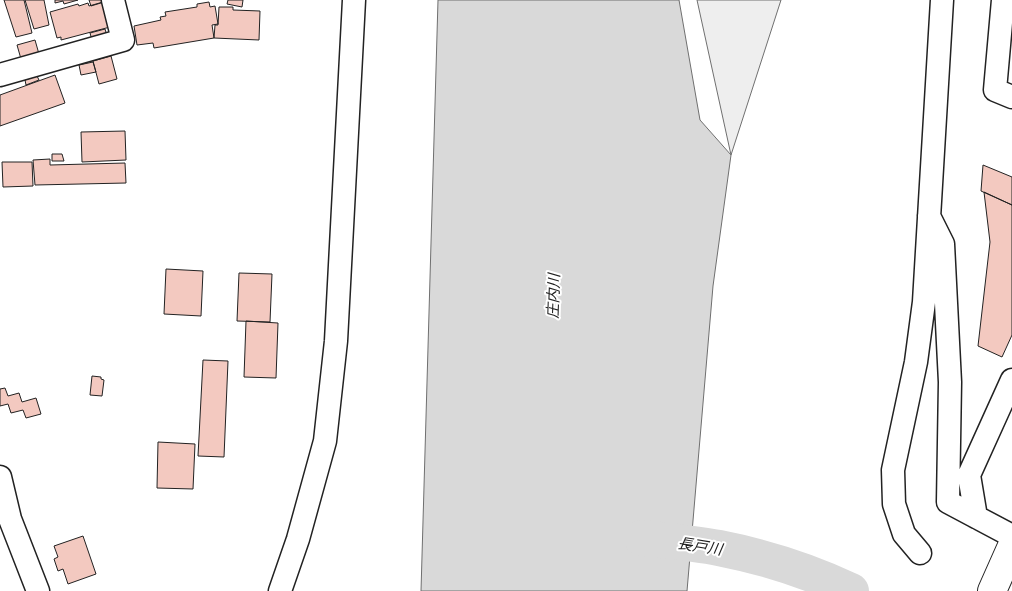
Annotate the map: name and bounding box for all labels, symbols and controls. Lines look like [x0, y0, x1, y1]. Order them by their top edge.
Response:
water label: 庄内川 [542, 271, 564, 319]
water label: 長戸川 [676, 532, 726, 560]

